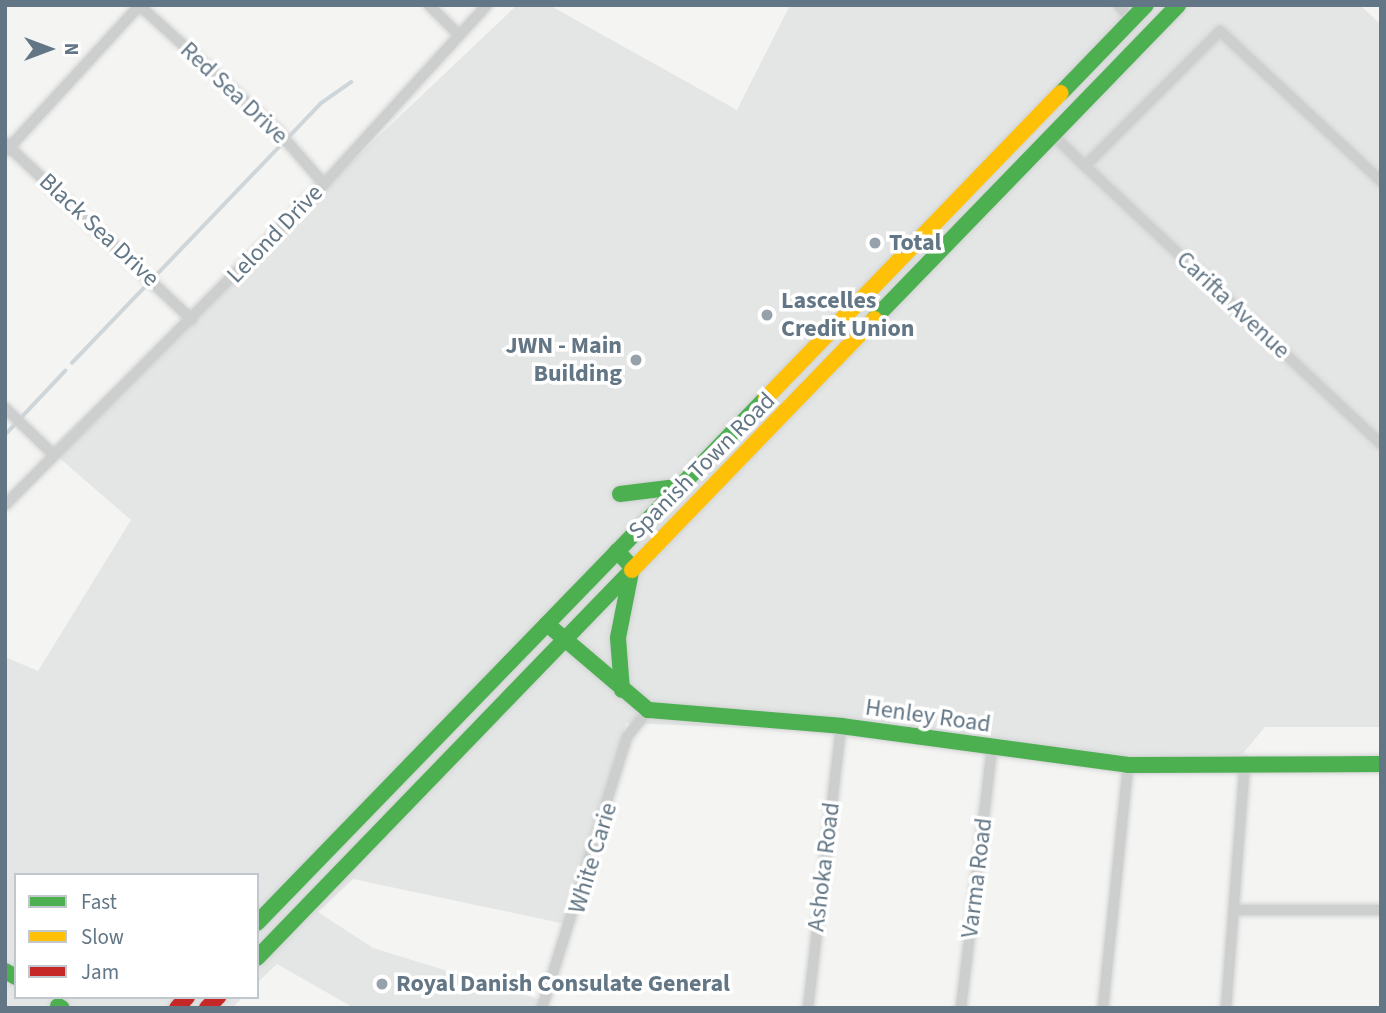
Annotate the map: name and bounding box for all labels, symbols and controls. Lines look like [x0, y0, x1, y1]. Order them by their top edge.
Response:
north arrow [14, 14, 84, 84]
street label: Red Sea Drive [174, 36, 294, 150]
text: N [57, 43, 84, 55]
street label: Black Sea Drive [33, 167, 165, 293]
street label: Lelond Drive [221, 179, 329, 289]
place label: Total [889, 229, 941, 257]
marker: Total [867, 235, 883, 251]
street label: Carifta Avenue [1170, 245, 1296, 365]
place label: Lascelles Credit Union [781, 287, 914, 343]
marker: Lascelles Credit Union [759, 307, 775, 323]
place label: JWN - Main Building [505, 332, 622, 388]
marker: JWN - Main Building [628, 352, 644, 368]
street label: Spanish Town Road [623, 387, 781, 545]
street label: Henley Road [863, 693, 993, 739]
street label: White Carie [563, 799, 623, 917]
street label: Ashoka Road [802, 801, 846, 933]
street label: Varma Road [955, 816, 999, 940]
legend [14, 873, 259, 999]
text: Fast [81, 887, 117, 917]
text: Slow [81, 922, 124, 952]
text: Jam [81, 957, 119, 987]
place label: Royal Danish Consulate General [396, 970, 730, 998]
marker: Royal Danish Consulate General [374, 976, 390, 992]

